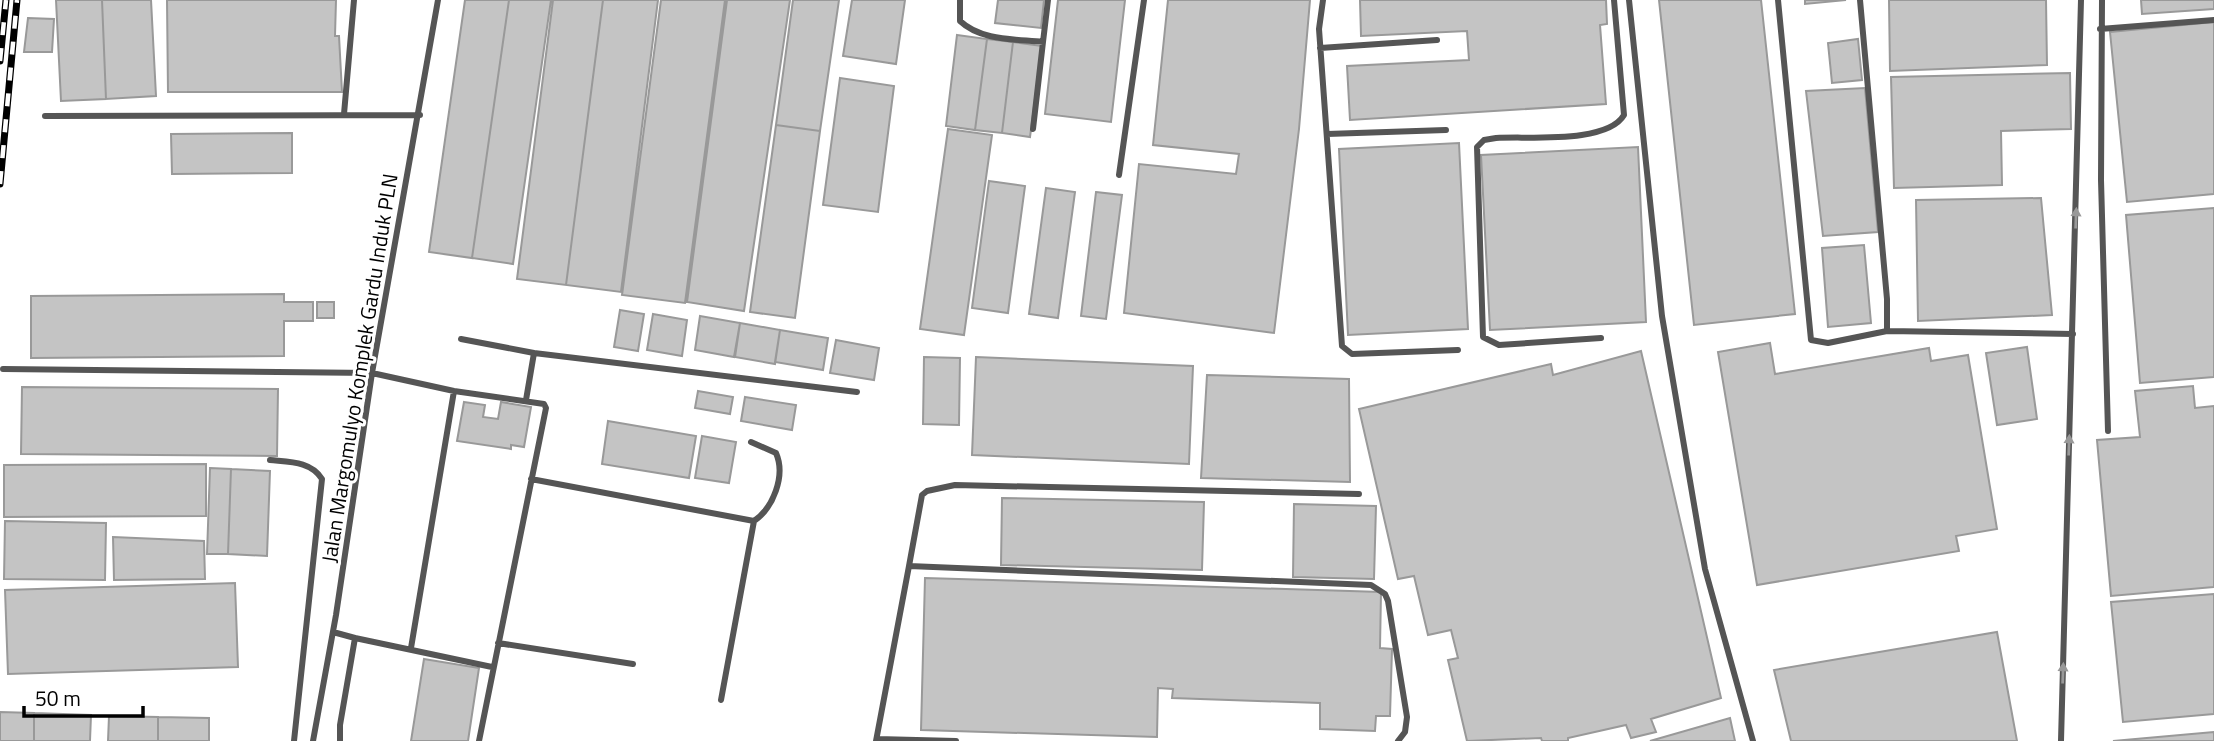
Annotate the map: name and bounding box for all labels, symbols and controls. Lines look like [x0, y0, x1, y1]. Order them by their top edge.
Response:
street label: Jalan Margomulyo Komplek Gardu Induk PLN [312, 171, 406, 565]
one-way arrow [2070, 207, 2082, 229]
one-way arrow [2064, 434, 2075, 456]
one-way arrow [2057, 662, 2068, 684]
scale bar [24, 674, 144, 718]
text: 50 m [35, 682, 81, 714]

